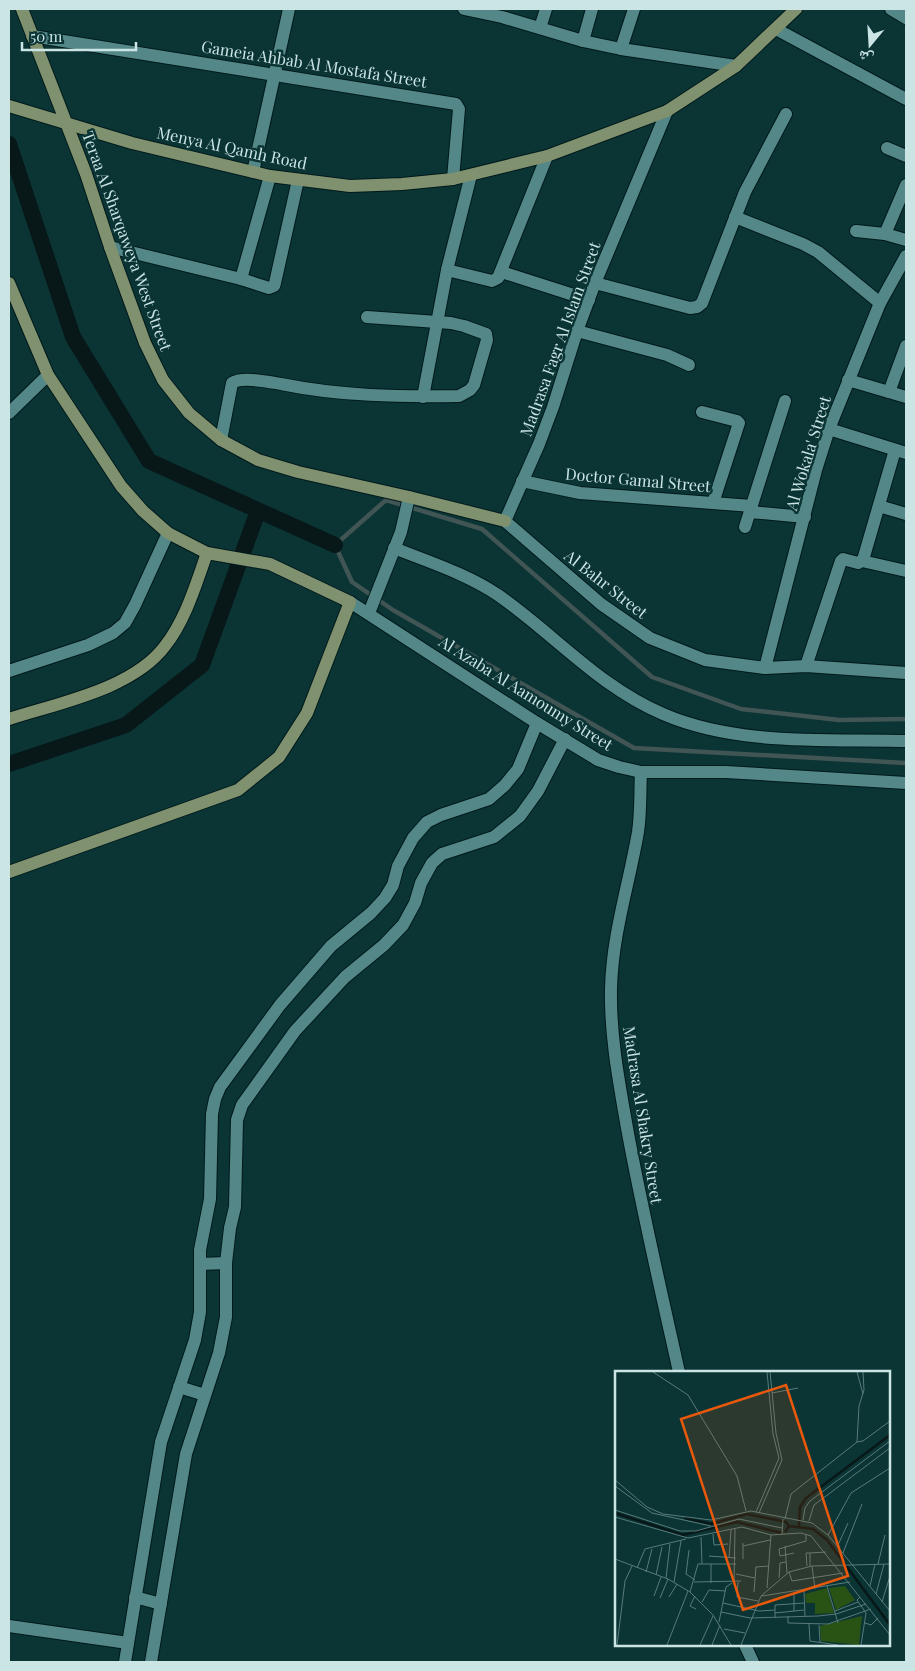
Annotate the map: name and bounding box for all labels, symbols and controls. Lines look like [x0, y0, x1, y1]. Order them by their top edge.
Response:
scale bar [22, 20, 136, 52]
north arrow [845, 20, 895, 70]
text: 50 m [30, 26, 63, 46]
street label: Gameia Ahbab Al Mostafa Street [200, 35, 429, 92]
text: ش [856, 46, 876, 69]
street label: Menya Al Qamh Road [155, 121, 309, 174]
street label: Teraa Al Sharqaweya West Street [78, 128, 177, 354]
street label: Madrasa Fagr Al Islam Street [515, 238, 605, 439]
street label: Al Wokala' Street [780, 393, 835, 514]
street label: Doctor Gamal Street [564, 463, 712, 496]
street label: Al Bahr Street [560, 544, 652, 623]
street label: Al Azaba Al Aamoumy Street [435, 630, 617, 755]
street label: Madrasa Al Shakry Street [619, 1025, 668, 1206]
inset map [615, 1371, 890, 1646]

